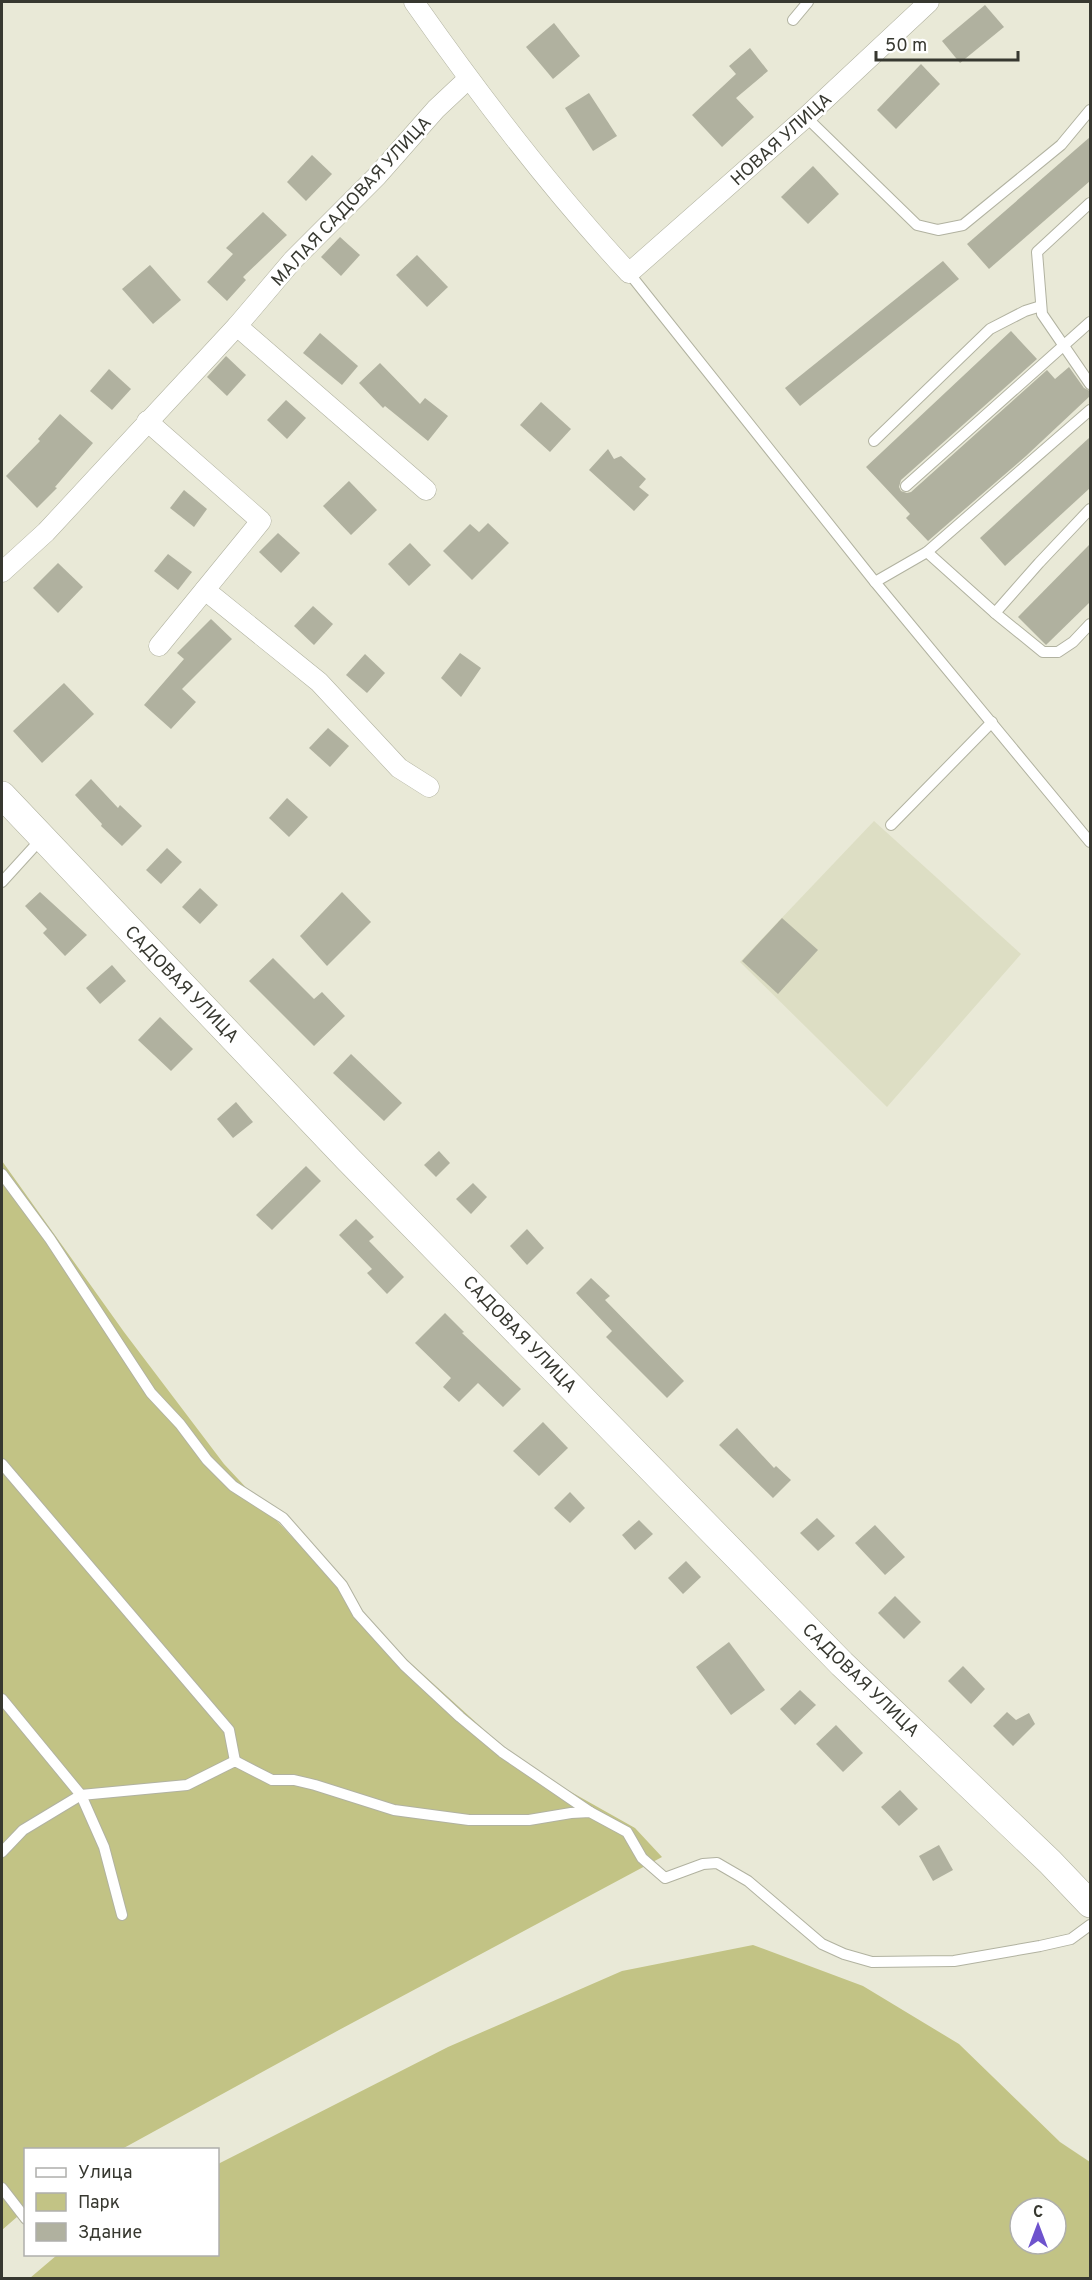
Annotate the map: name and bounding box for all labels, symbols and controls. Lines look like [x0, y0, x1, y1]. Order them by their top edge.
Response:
scale bar [876, 24, 1018, 62]
text: 50 m [885, 35, 927, 58]
street label: НОВАЯ УЛИЦА [727, 89, 837, 192]
street label: МАЛАЯ САДОВАЯ УЛИЦА [267, 112, 437, 292]
street label: САДОВАЯ УЛИЦА [119, 921, 243, 1049]
street label: САДОВАЯ УЛИЦА [457, 1271, 581, 1399]
street label: САДОВАЯ УЛИЦА [796, 1619, 924, 1743]
legend [24, 2148, 219, 2256]
text: Улица [78, 2162, 132, 2185]
text: Парк [78, 2192, 120, 2215]
north arrow [1008, 2196, 1068, 2256]
text: С [1033, 2203, 1043, 2223]
text: Здание [78, 2222, 142, 2245]

